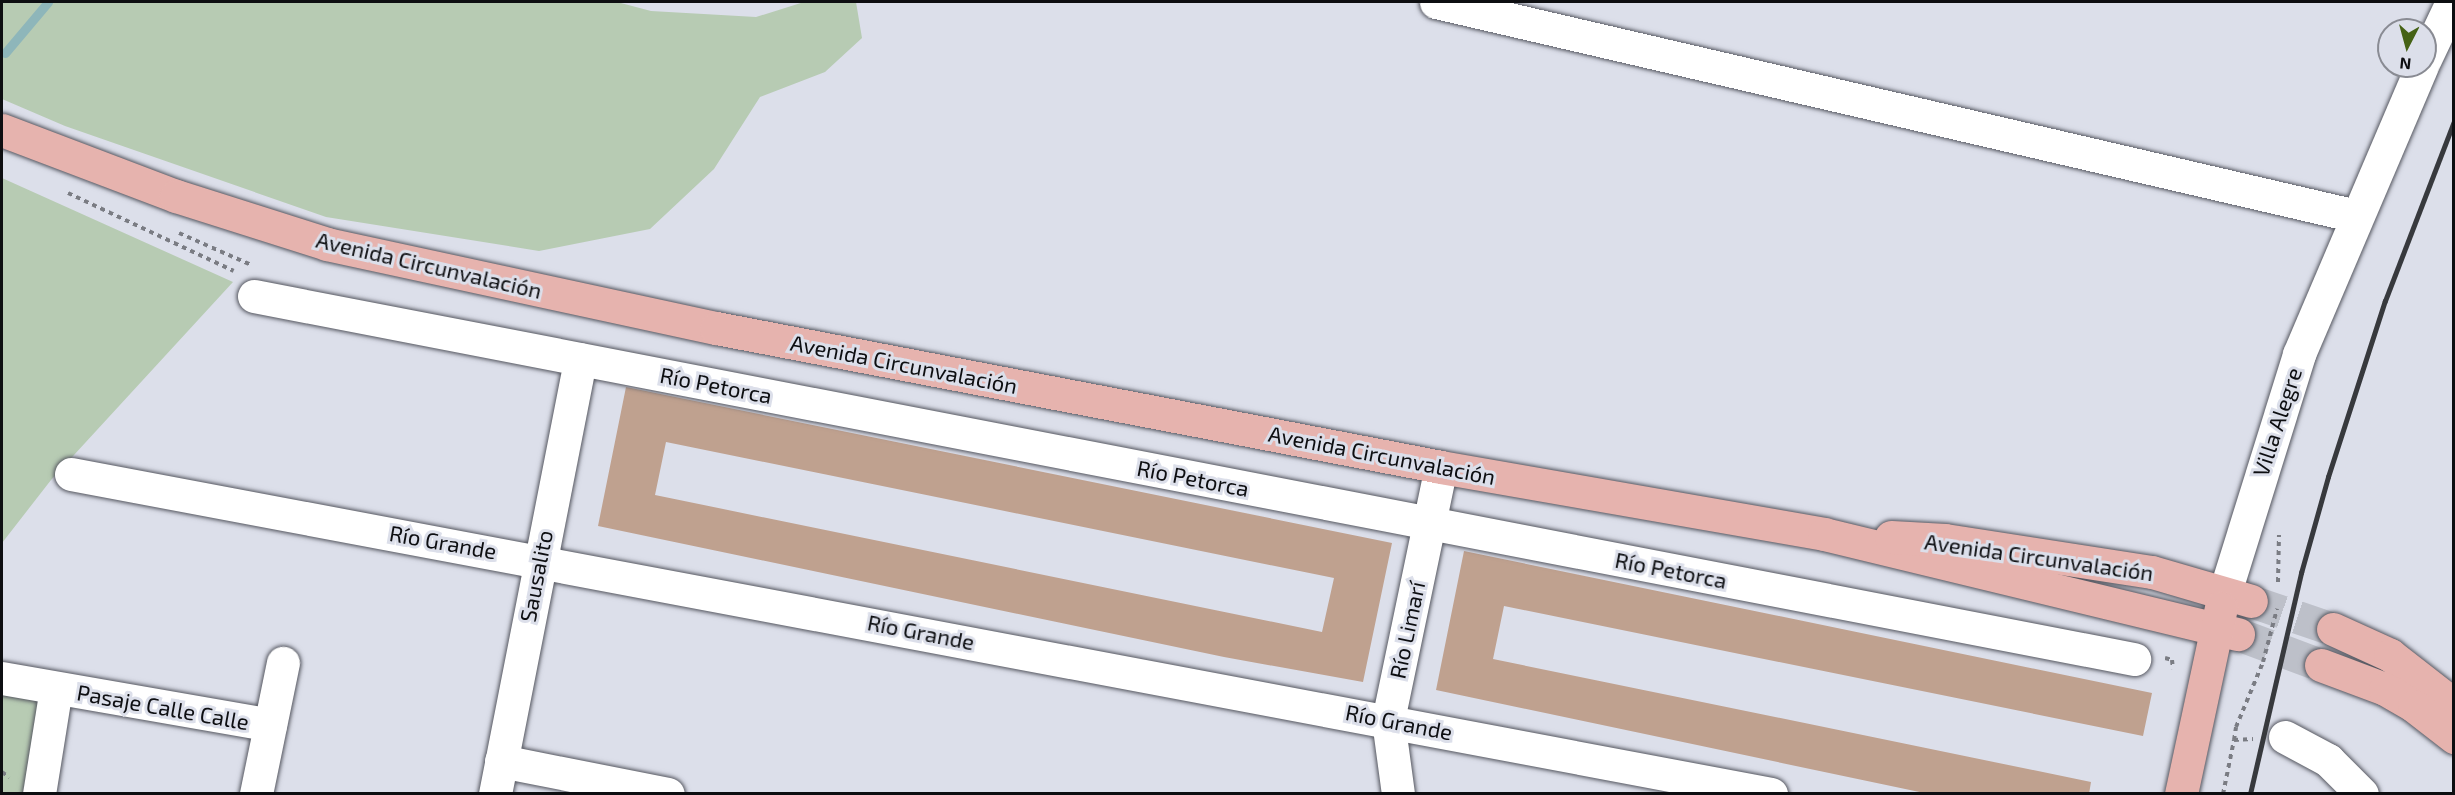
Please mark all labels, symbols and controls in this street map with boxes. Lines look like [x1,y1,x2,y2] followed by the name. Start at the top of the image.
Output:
[2377,18,2437,78] north arrow
[2399,54,2412,74] text: N
[314,226,544,304] street label: Avenida Circunvalación
[788,329,1020,399] street label: Avenida Circunvalación
[658,361,774,409] street label: Río Petorca
[2247,364,2307,480] street label: Villa Alegre
[1266,420,1498,490] street label: Avenida Circunvalación
[1135,454,1251,502] street label: Río Petorca
[387,520,499,564] street label: Río Grande
[514,528,558,624] street label: Sausalito
[1923,528,2155,586] street label: Avenida Circunvalación
[1613,546,1729,594] street label: Río Petorca
[1384,579,1430,681] street label: Río Limarí
[865,609,977,655] street label: Río Grande
[75,679,251,735] street label: Pasaje Calle Calle
[1343,699,1455,745] street label: Río Grande

